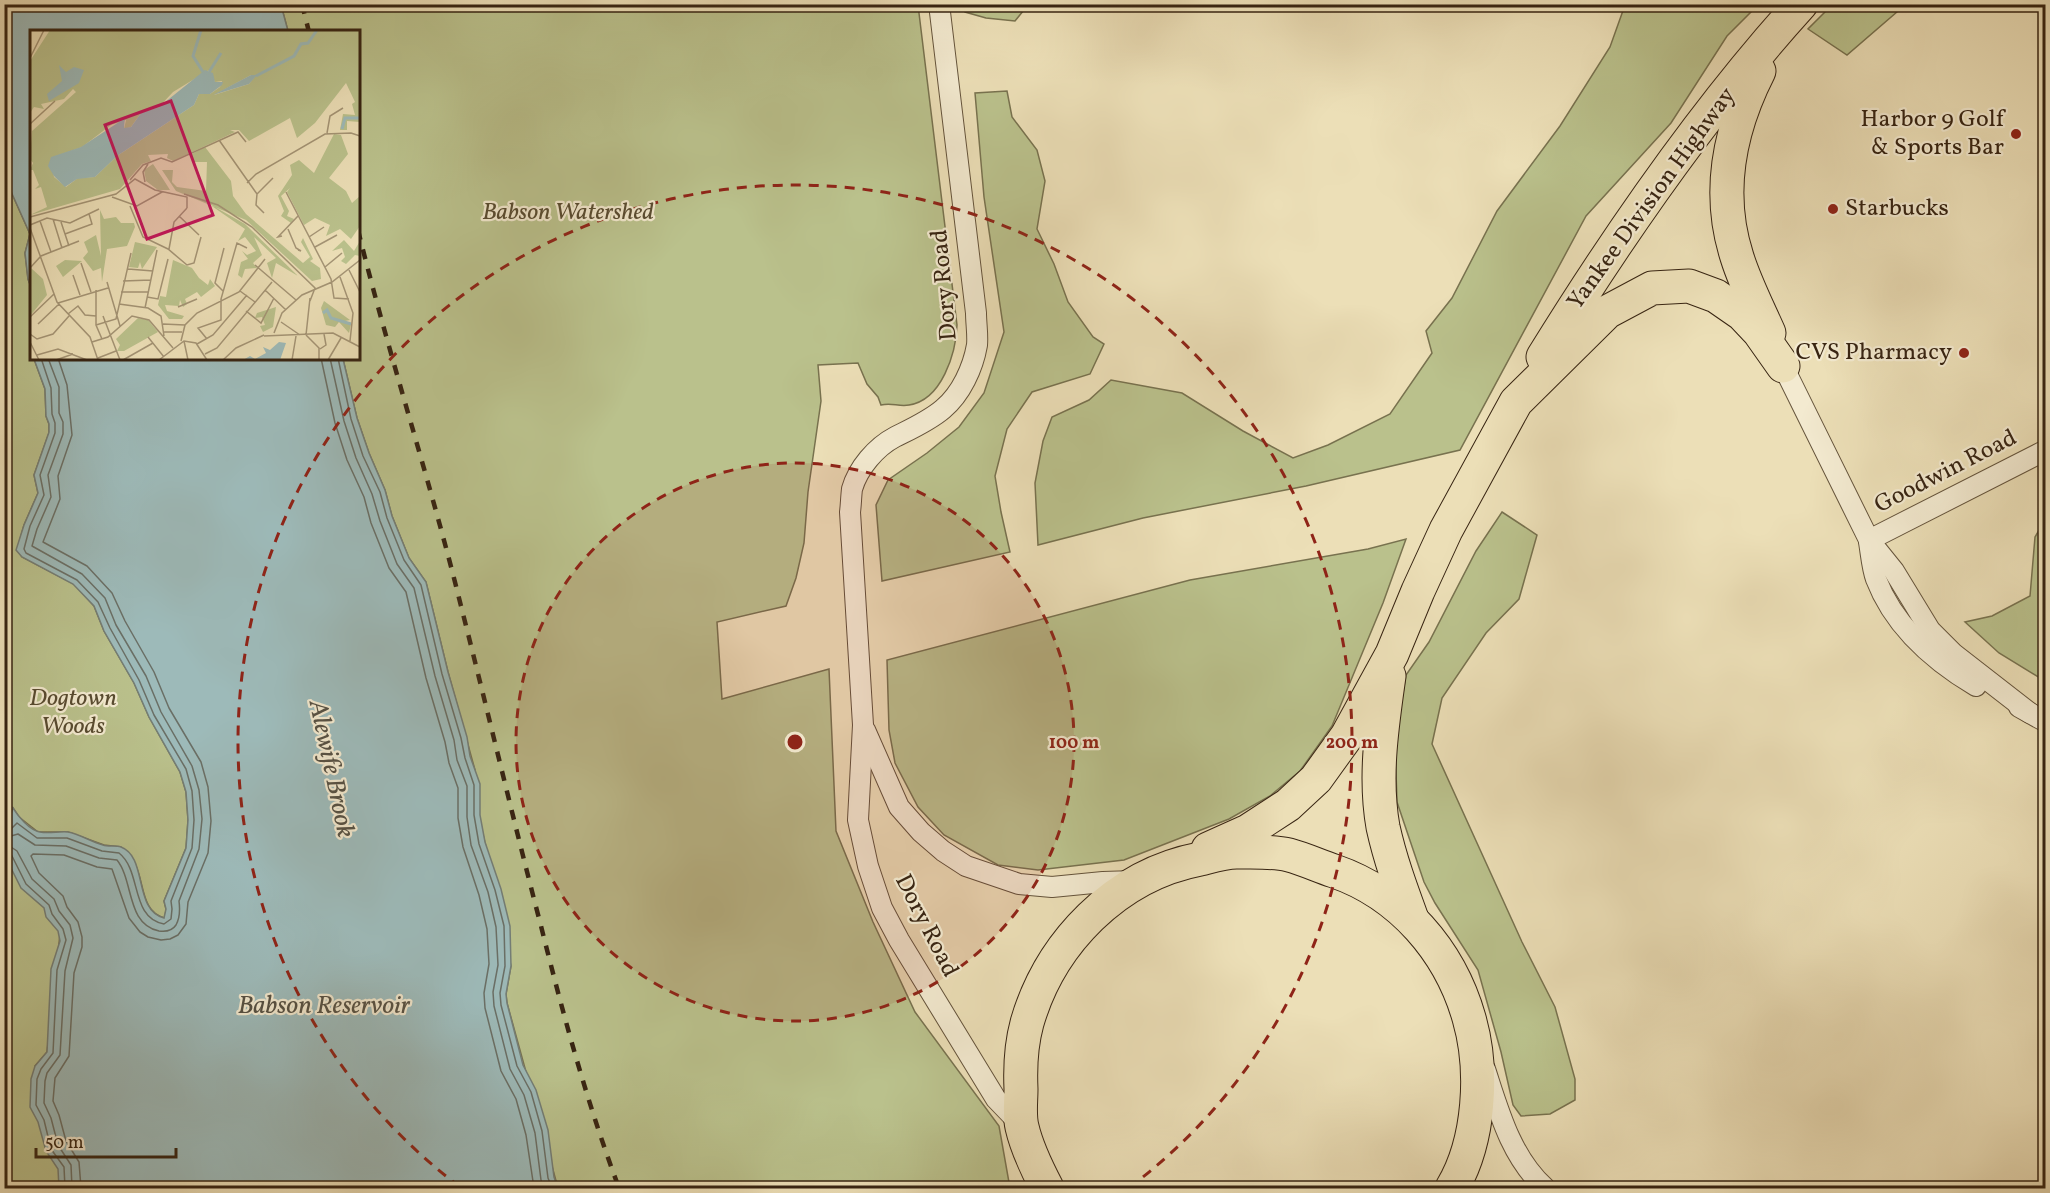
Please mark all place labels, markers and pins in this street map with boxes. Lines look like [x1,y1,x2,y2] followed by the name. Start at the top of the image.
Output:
[1860,103,2007,165] place label: Harbor 9 Golf & Sports Bar
[2009,127,2023,141] marker: Harbor 9 Golf & Sports Bar
[1845,192,1949,226] place label: Starbucks
[1826,202,1840,216] marker: Starbucks
[1795,336,1952,370] place label: CVS Pharmacy
[1957,346,1971,360] marker: CVS Pharmacy
[785,732,805,752] centre of rings

